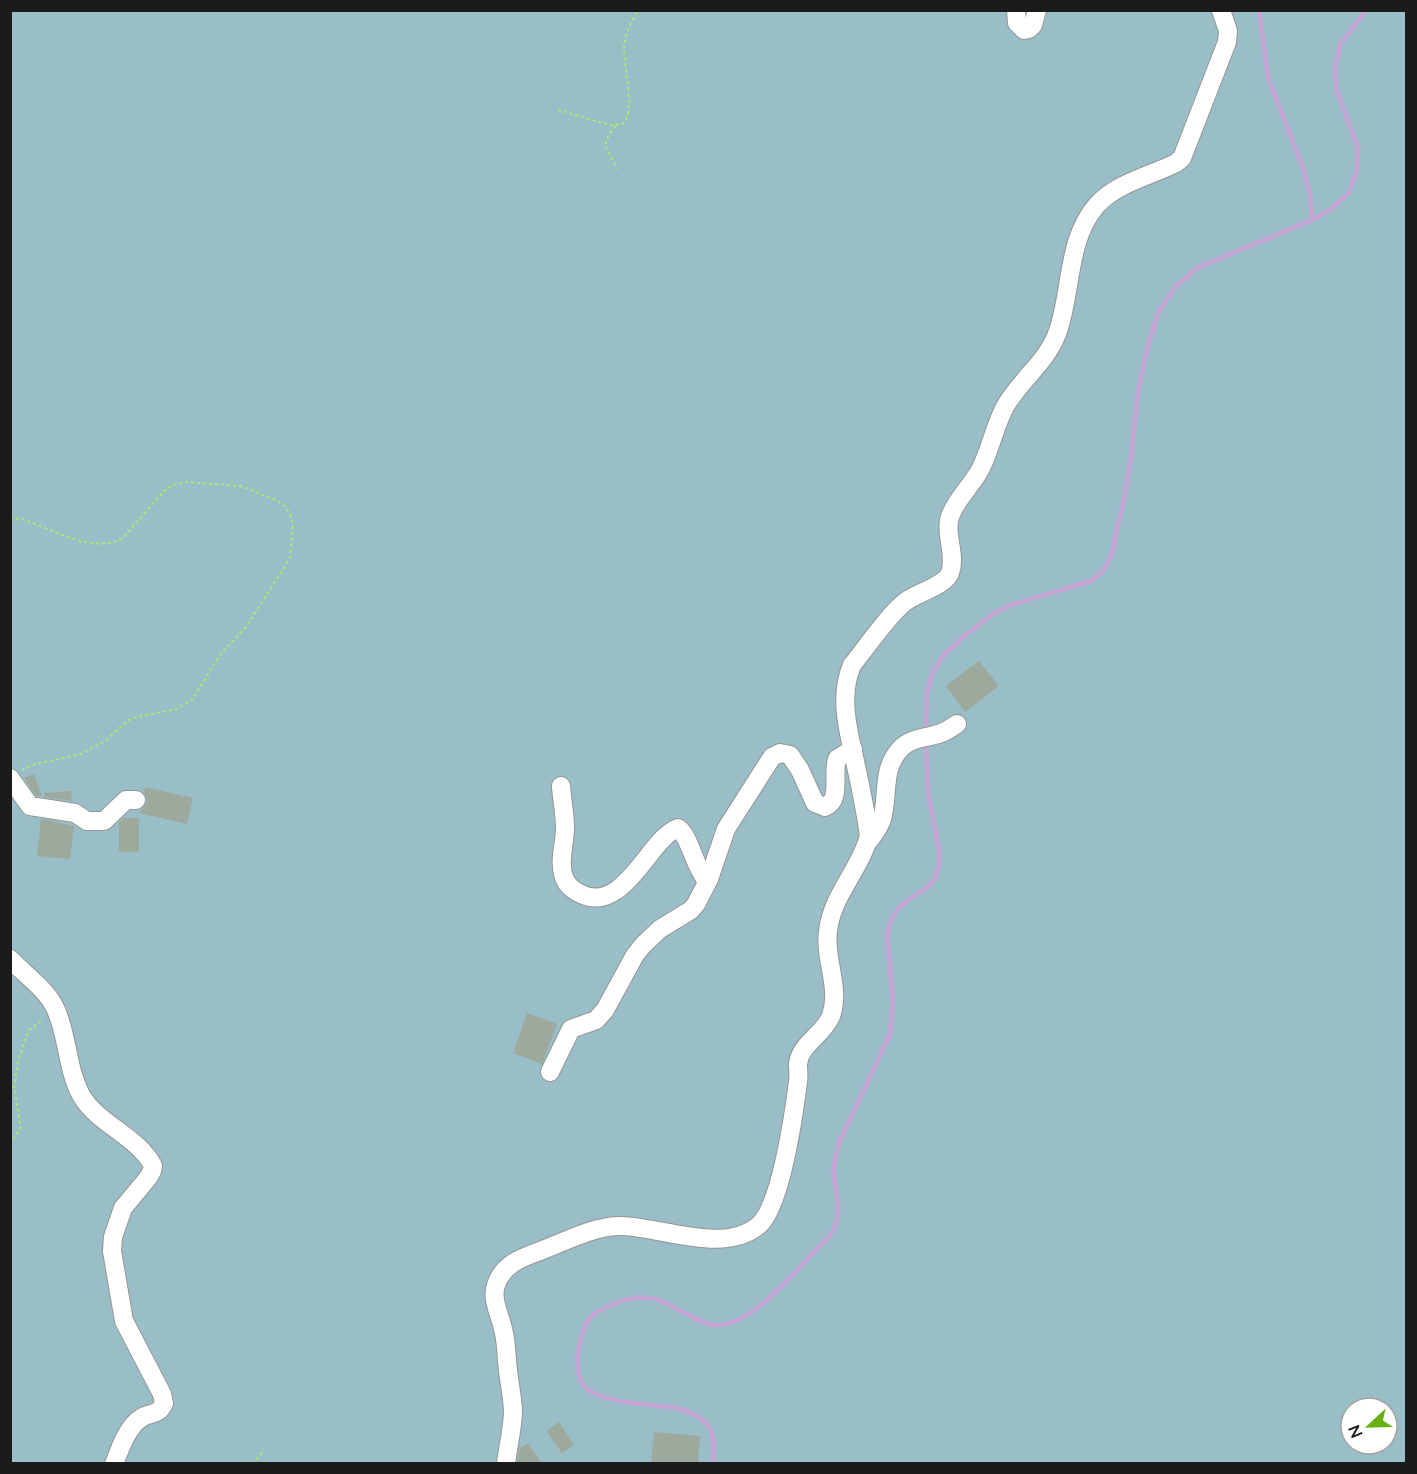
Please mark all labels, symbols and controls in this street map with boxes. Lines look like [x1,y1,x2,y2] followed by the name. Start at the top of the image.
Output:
[1339,1396,1399,1456] north arrow
[1344,1423,1366,1441] text: N

